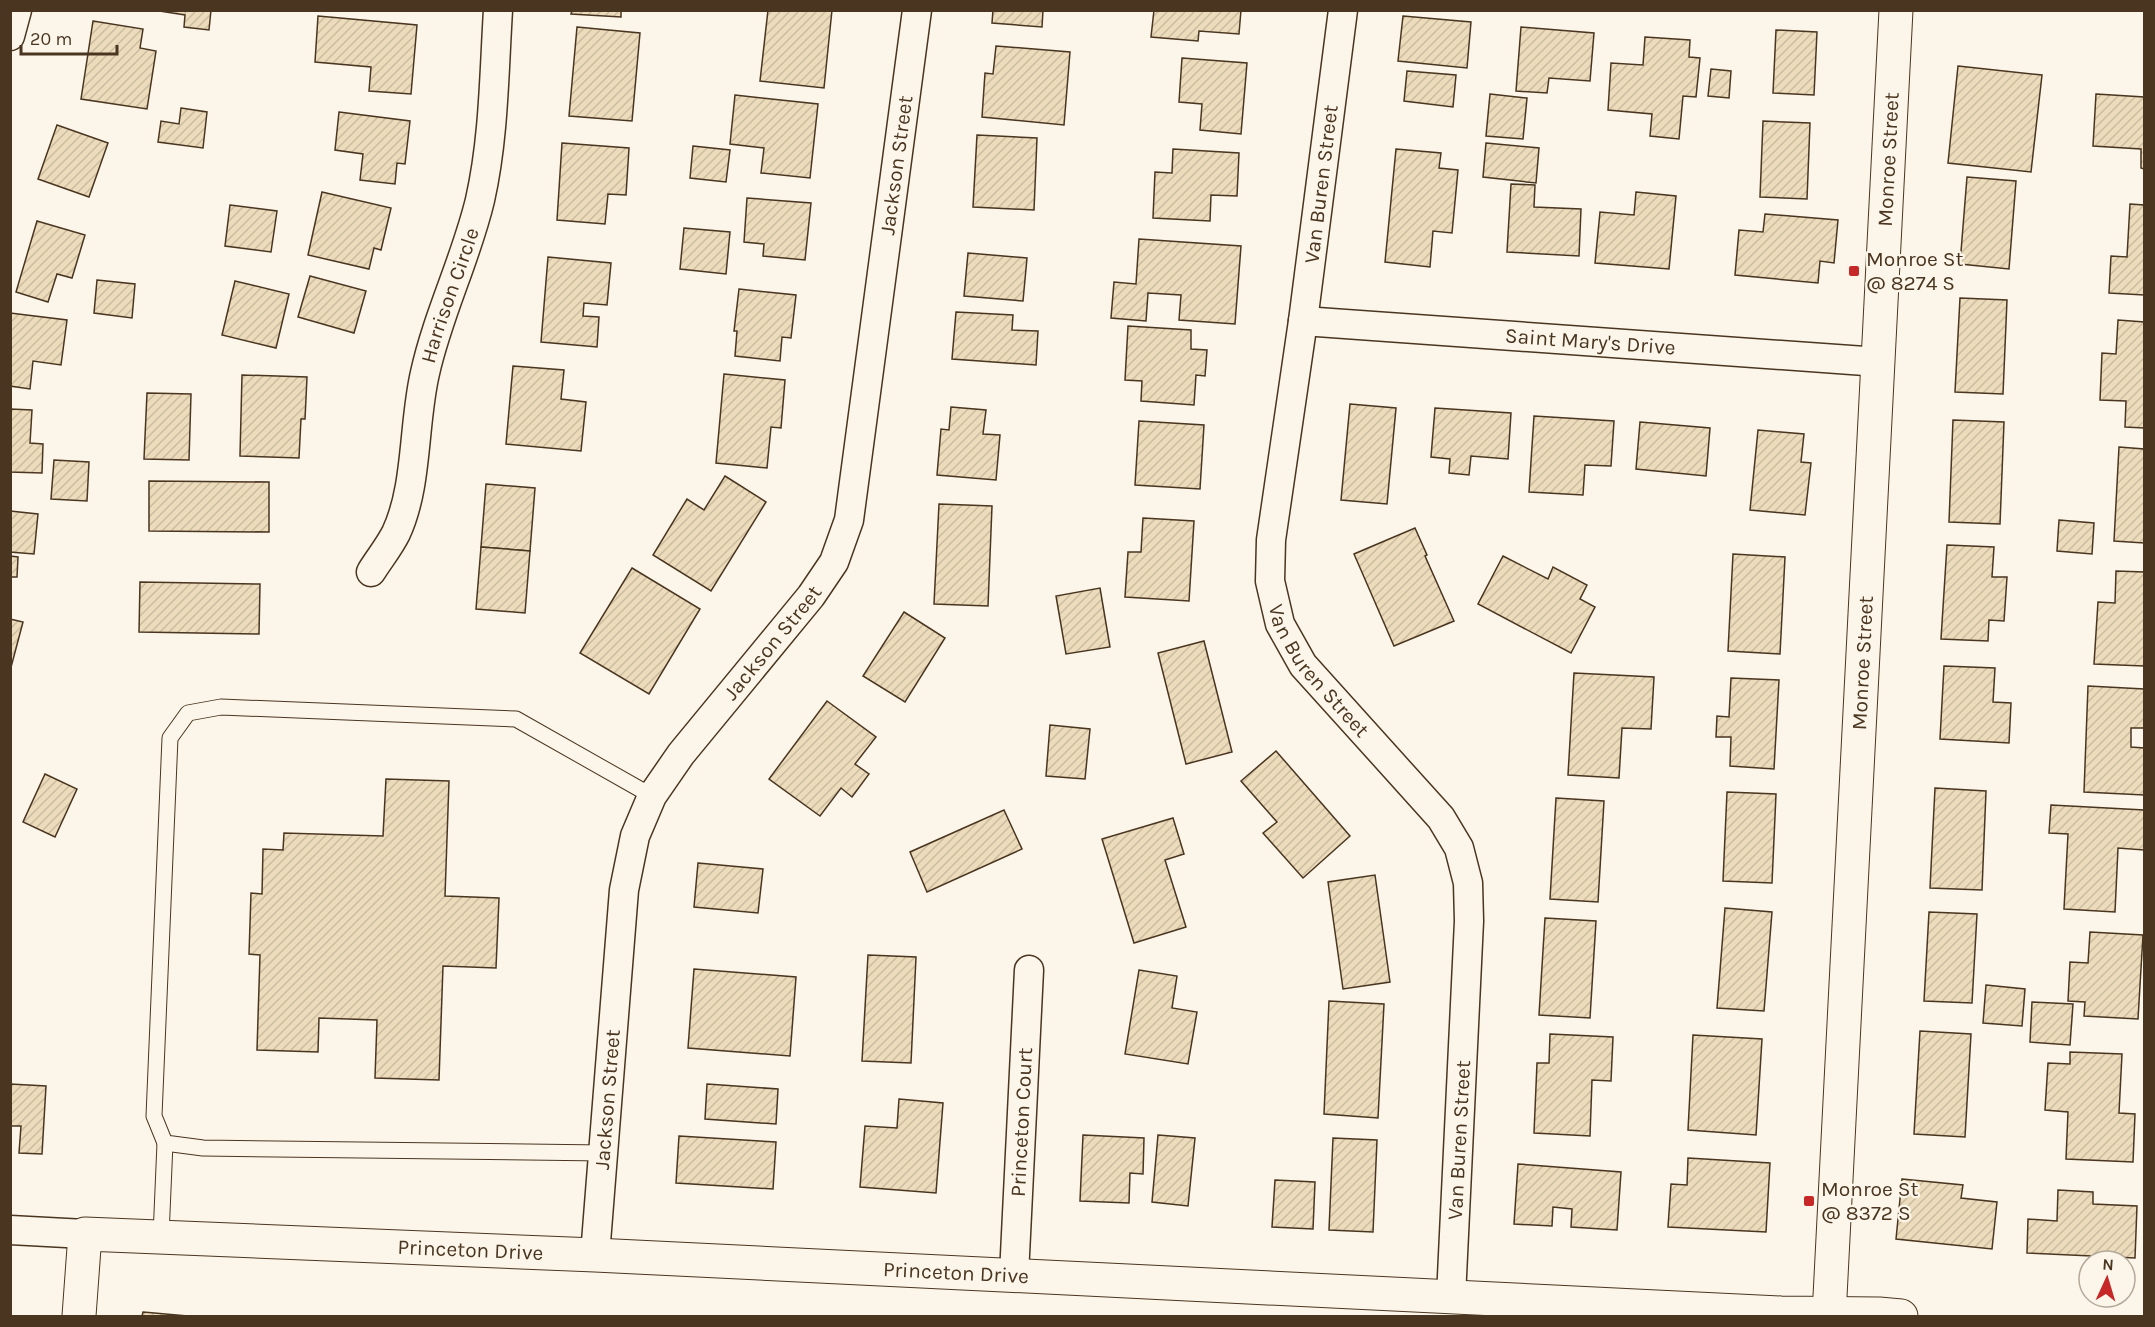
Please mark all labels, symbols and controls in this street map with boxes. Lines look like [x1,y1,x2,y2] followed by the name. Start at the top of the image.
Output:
[21,18,117,56] scale bar
[30,28,72,50] text: 20 m
[1873,92,1904,227] street label: Monroe Street
[875,94,918,236] street label: Jackson Street
[1299,103,1343,265] street label: Van Buren Street
[416,225,484,366] street label: Harrison Circle
[1866,247,1963,295] place label: Monroe St @ 8274 S
[1847,264,1861,278] marker: Monroe St @ 8274 S
[1504,323,1676,359] street label: Saint Mary's Drive
[719,581,827,705] street label: Jackson Street
[1847,595,1878,731] street label: Monroe Street
[1264,602,1374,742] street label: Van Buren Street
[590,1028,625,1171] street label: Jackson Street
[1006,1047,1037,1197] street label: Princeton Court
[1443,1059,1475,1220] street label: Van Buren Street
[1821,1177,1918,1225] place label: Monroe St @ 8372 S
[1802,1194,1816,1208] marker: Monroe St @ 8372 S
[397,1235,544,1265] street label: Princeton Drive
[2077,1249,2137,1309] north arrow
[2102,1255,2114,1274] text: N
[882,1257,1029,1288] street label: Princeton Drive

